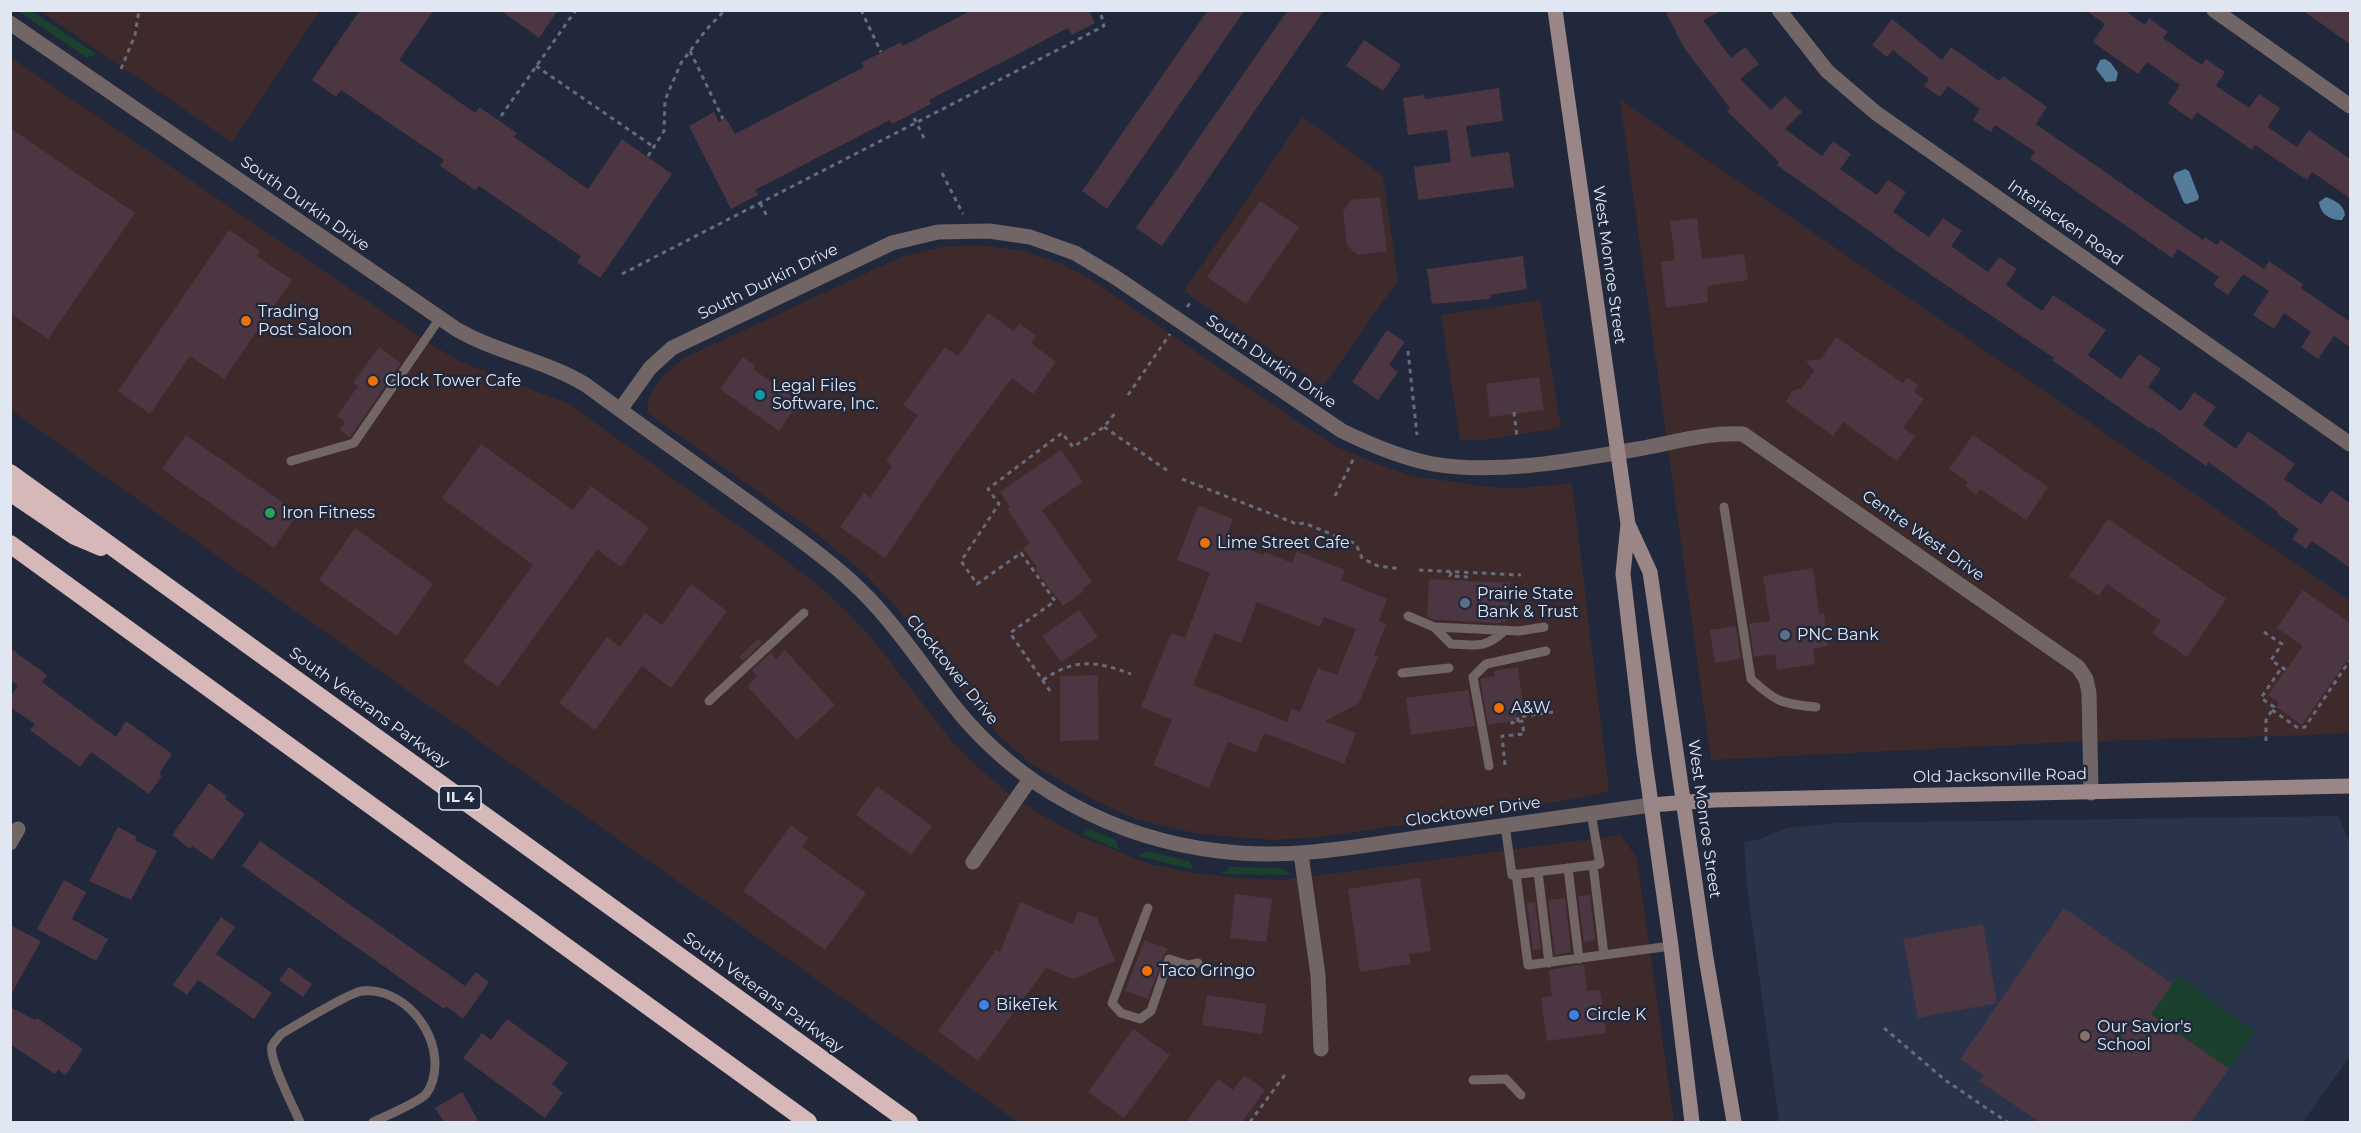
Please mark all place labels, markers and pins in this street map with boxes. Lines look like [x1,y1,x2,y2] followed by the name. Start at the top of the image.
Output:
[258,302,352,340] place label: Trading Post Saloon
[239,314,253,328] marker: Trading Post Saloon
[385,371,521,391] place label: Clock Tower Cafe
[366,374,380,388] marker: Clock Tower Cafe
[772,376,879,414] place label: Legal Files Software, Inc.
[753,388,767,402] marker: Legal Files Software, Inc.
[282,503,375,523] place label: Iron Fitness
[263,506,277,520] marker: Iron Fitness
[1217,533,1350,553] place label: Lime Street Cafe
[1198,536,1212,550] marker: Lime Street Cafe
[1477,584,1578,622] place label: Prairie State Bank & Trust
[1458,596,1472,610] marker: Prairie State Bank & Trust
[1797,625,1879,645] place label: PNC Bank
[1778,628,1792,642] marker: PNC Bank
[1511,698,1551,718] place label: A&W
[1492,701,1506,715] marker: A&W
[1159,961,1255,981] place label: Taco Gringo
[1140,964,1154,978] marker: Taco Gringo
[996,995,1057,1015] place label: BikeTek
[977,998,991,1012] marker: BikeTek
[1586,1005,1646,1025] place label: Circle K
[1567,1008,1581,1022] marker: Circle K
[2097,1017,2191,1055] place label: Our Savior's School
[2078,1029,2092,1043] marker: Our Savior's School

